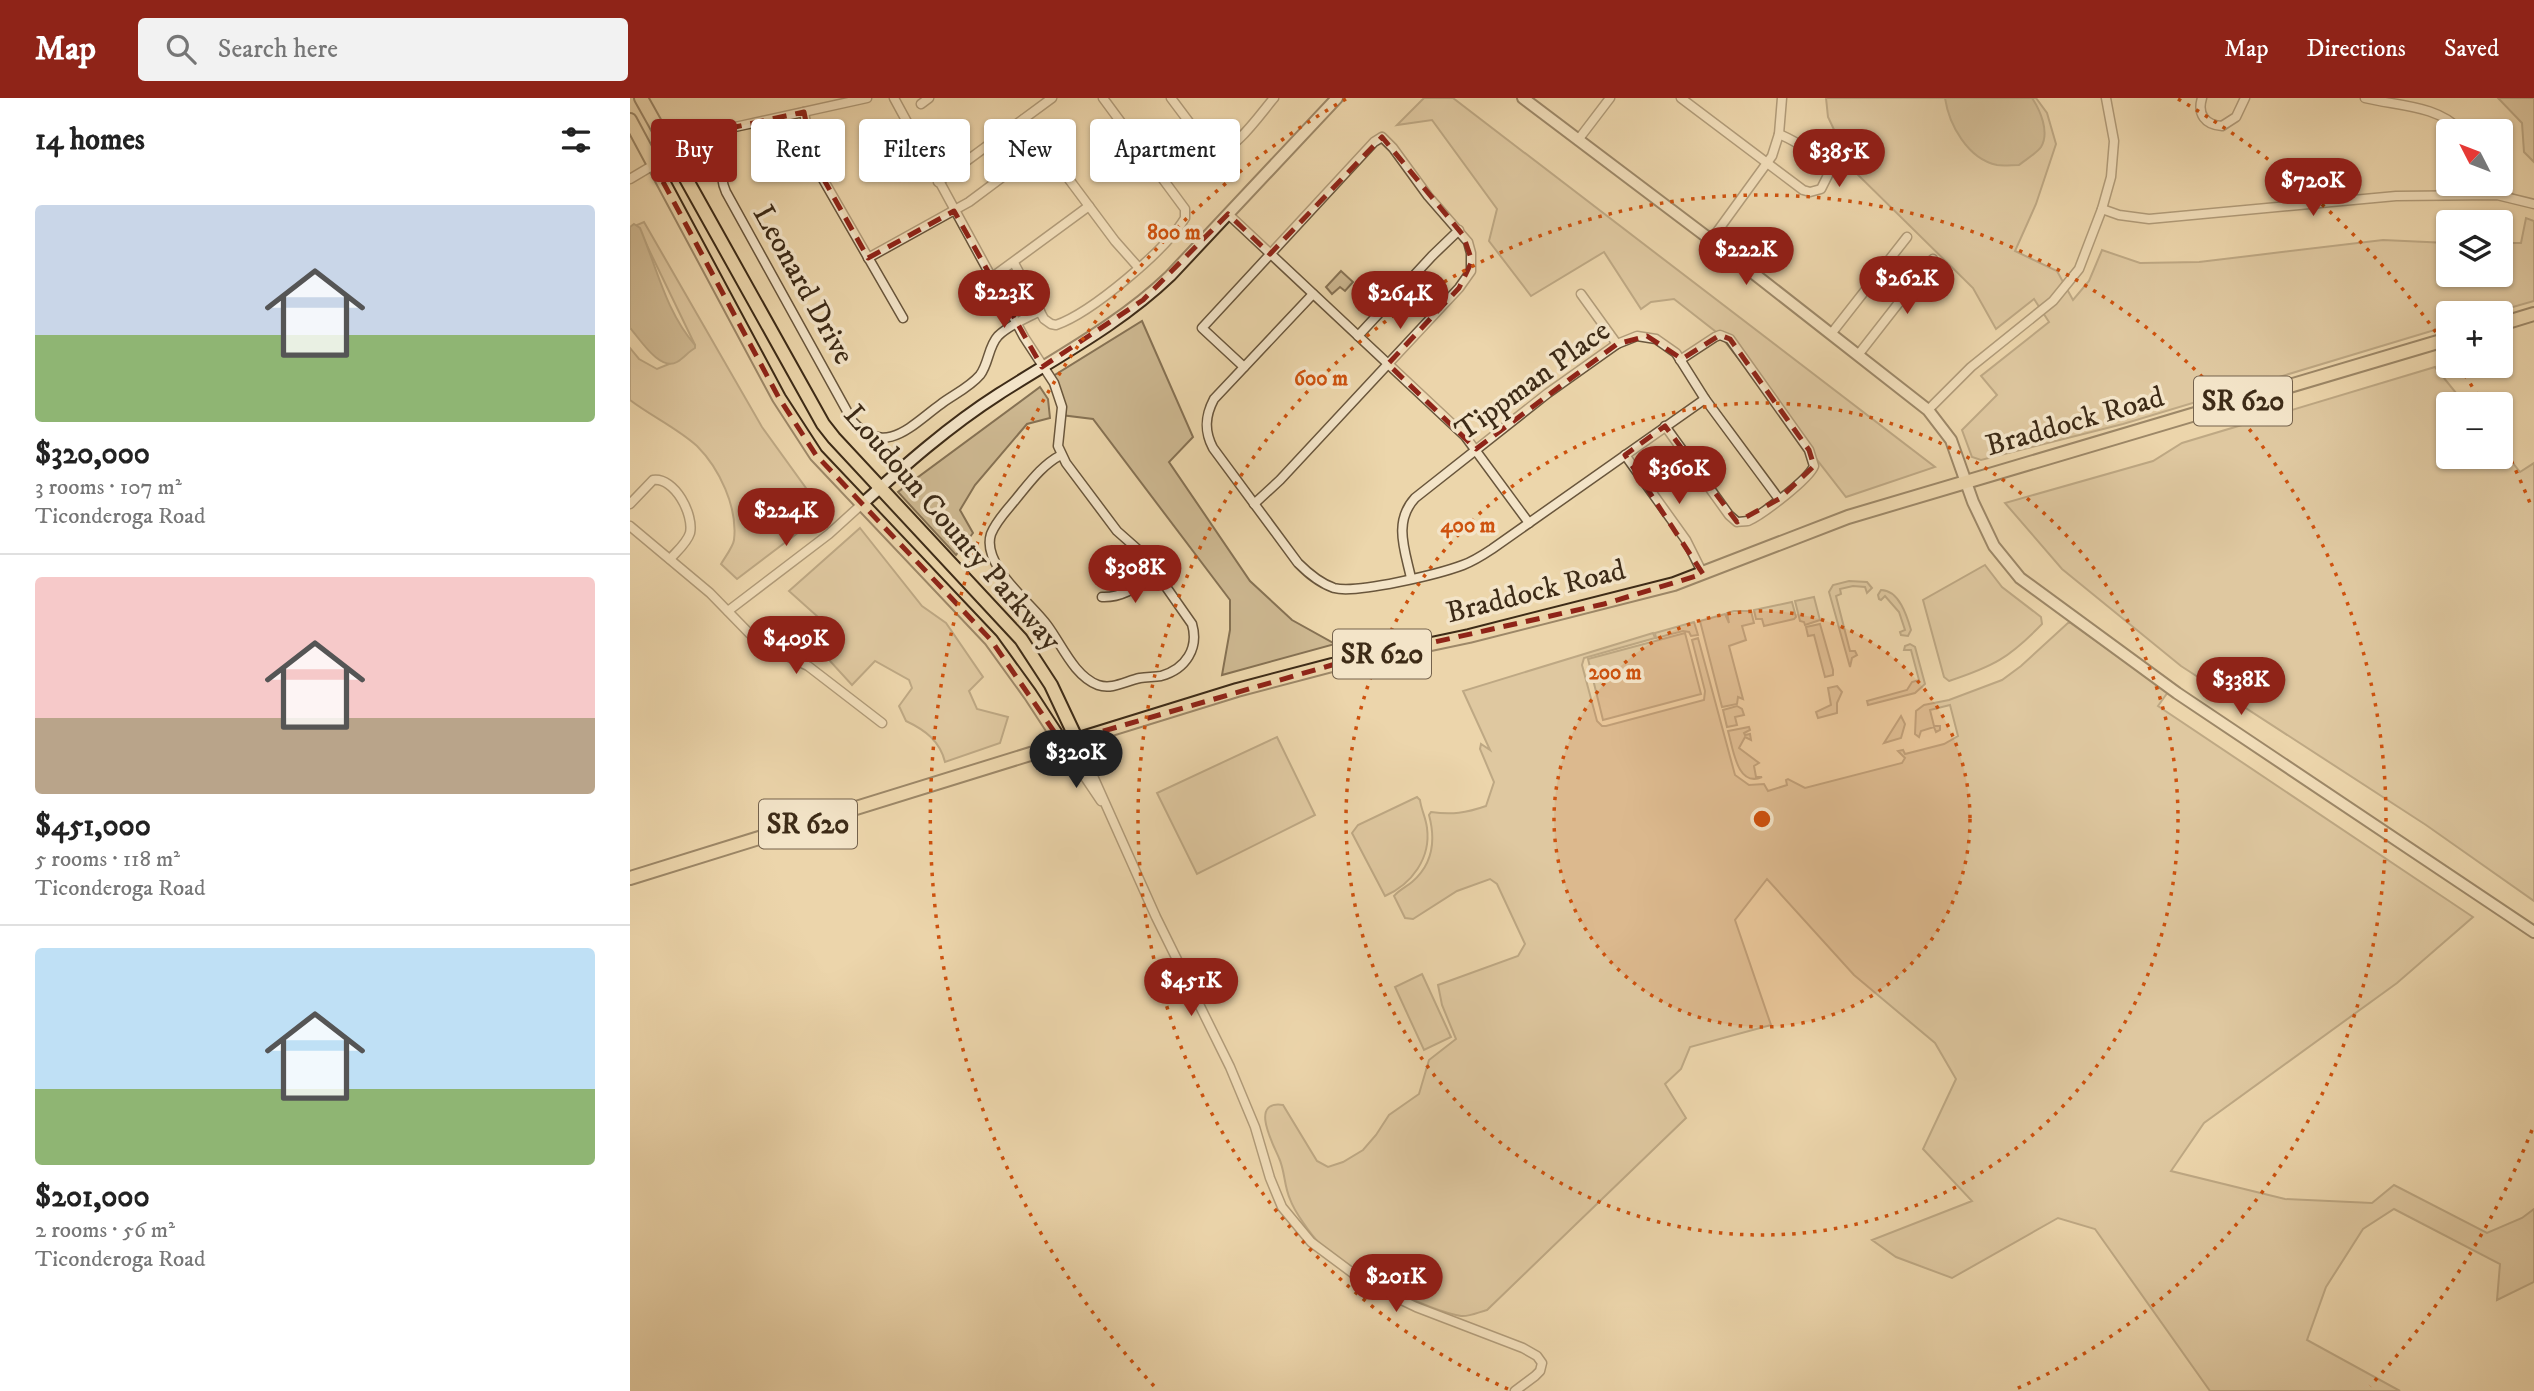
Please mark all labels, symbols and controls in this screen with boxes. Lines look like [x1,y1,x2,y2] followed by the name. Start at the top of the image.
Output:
[138,18,628,81] search box
[35,29,96,70] text: Map
[162,30,200,68] icon: search
[218,33,338,66] text: Search here
[2224,34,2269,64] text: Map
[2307,34,2406,64] text: Directions
[2444,34,2499,64] text: Saved
[651,119,737,182] chip: Buy
[751,119,845,182] chip: Rent
[859,119,970,182] chip: Filters
[984,119,1076,182] chip: New
[1090,119,1240,182] chip: Apartment
[2436,119,2513,196] north arrow
[2436,119,2513,469] map controls
[557,121,595,159] icon: filters
[35,122,145,159] text: 14 homes
[1790,130,1888,189] pin: $385K
[1809,137,1869,166] text: $385K
[2264,158,2362,218] pin: $720K
[2281,166,2345,195] text: $720K
[744,199,862,371] street label: Leonard Drive
[2436,210,2513,287] button: layers
[1147,220,1201,246] text: 800 m
[1697,228,1795,287] pin: $222K
[1715,235,1777,264] text: $222K
[252,250,378,376] icon: home
[1858,256,1956,316] pin: $262K
[1875,264,1939,293] text: $262K
[955,271,1053,330] pin: $223K
[1351,272,1449,331] pin: $264K
[974,278,1034,307] text: $223K
[1367,279,1433,308] text: $264K
[2436,301,2513,378] button: +
[1448,312,1618,450] street label: Tippman Place
[1294,366,1348,392] text: 600 m
[2194,376,2292,426] road number: SR 620
[1982,379,2168,465] street label: Braddock Road
[2436,392,2513,469] button: −
[835,397,1069,659] street label: Loudoun County Parkway
[35,436,150,473] text: $320,000
[1630,446,1728,506] pin: $360K
[1648,454,1710,483] text: $360K
[35,473,182,502] text: 3 rooms · 107 m²
[737,489,835,548] pin: $224K
[754,496,818,525] text: $224K
[35,502,206,531] text: Ticonderoga Road
[1441,513,1496,539] text: 400 m
[1086,546,1184,605] pin: $308K
[1442,552,1630,632] street label: Braddock Road
[1104,553,1166,582] text: $308K
[747,616,845,676] pin: $409K
[252,622,378,748] icon: home
[763,624,829,653] text: $409K
[1333,630,1431,678] road number: SR 620
[2192,658,2290,717] pin: $338K
[1588,660,1642,686] text: 200 m
[2212,665,2270,694] text: $338K
[1027,730,1125,790] pin: $320K
[1046,738,1106,767] text: $320K
[759,800,857,848] road number: SR 620
[1750,807,1774,831] centre of rings
[35,808,151,845] text: $451,000
[35,845,180,874] text: 5 rooms · 118 m²
[35,874,206,903] text: Ticonderoga Road
[1142,958,1240,1018] pin: $451K
[1160,966,1222,995] text: $451K
[252,993,378,1119] icon: home
[35,1179,150,1216] text: $201,000
[35,1216,175,1245] text: 2 rooms · 56 m²
[35,1245,206,1274] text: Ticonderoga Road
[1347,1254,1445,1314] pin: $201K
[1366,1262,1426,1291] text: $201K

